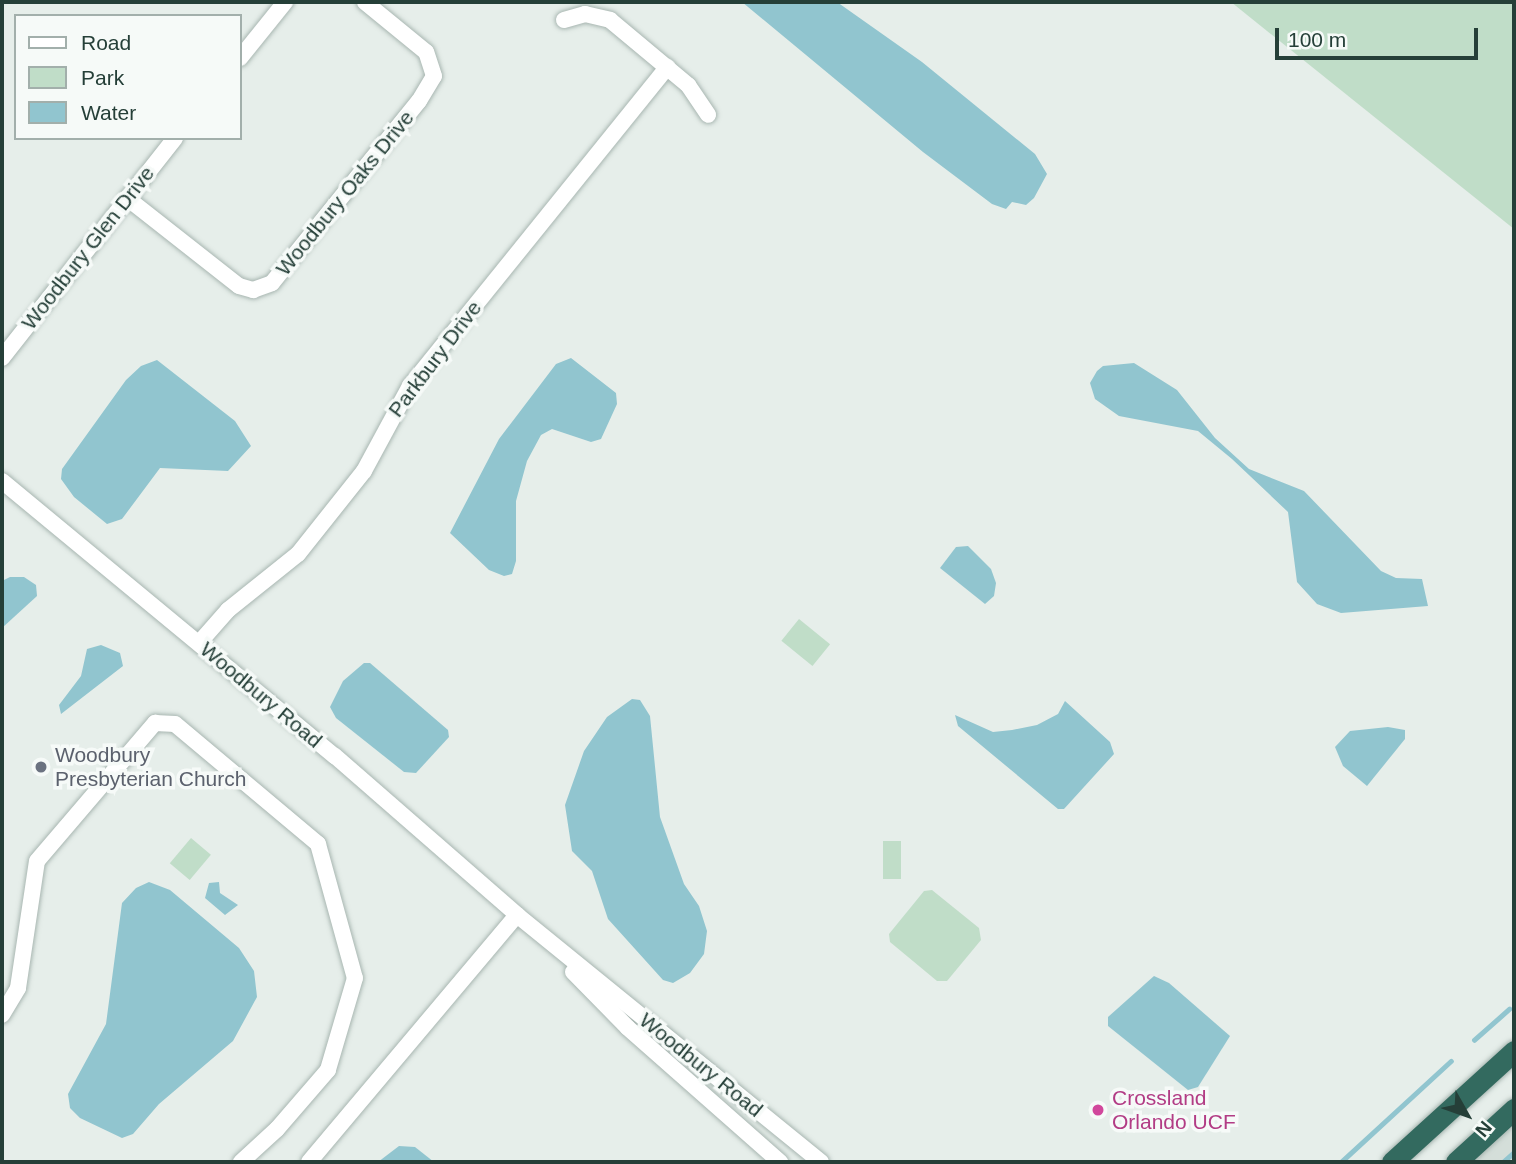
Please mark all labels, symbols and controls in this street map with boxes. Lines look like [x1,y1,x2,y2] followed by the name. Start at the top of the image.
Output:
[14,14,242,140] legend
[1278,14,1481,58] scale bar
[1288,28,1346,51] text: 100 m
[81,31,131,54] text: Road
[81,66,124,89] text: Park
[81,101,136,124] text: Water
[271,105,419,281] street label: Woodbury Oaks Drive
[16,161,160,335] street label: Woodbury Glen Drive
[383,296,487,422] street label: Parkbury Drive
[195,637,327,753] street label: Woodbury Road
[55,742,246,792] place label: Woodbury Presbyterian Church
[33,759,49,775] marker: Woodbury Presbyterian Church
[634,1008,768,1122] street label: Woodbury Road
[1432,1080,1502,1150] north arrow
[1112,1085,1236,1135] place label: Crossland Orlando UCF
[1090,1102,1106,1118] marker: Crossland Orlando UCF
[1471,1117,1496,1141] text: N

